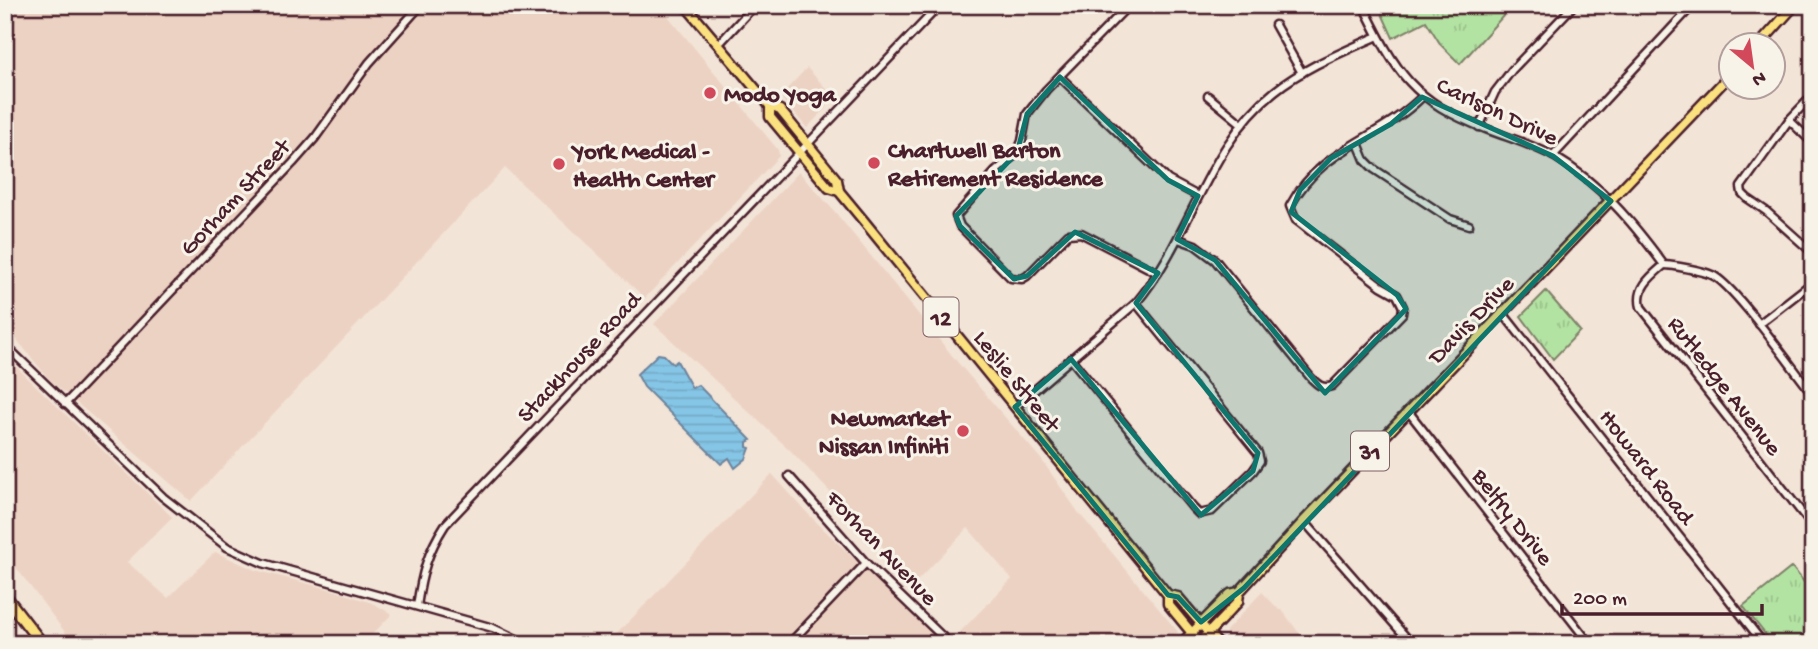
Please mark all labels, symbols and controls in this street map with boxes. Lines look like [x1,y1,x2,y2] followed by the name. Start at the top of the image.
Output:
[1716,32,1786,102] north arrow
[1748,65,1770,91] text: N
[1431,72,1562,154] street label: Carlson Drive
[724,82,838,111] place label: Modo Yoga
[702,85,718,101] marker: Modo Yoga
[175,132,299,263] street label: Gorham Street
[887,138,1104,195] place label: Chartwell Barton Retirement Residence
[570,139,716,196] place label: York Medical - Health Center
[866,155,882,171] marker: Chartwell Barton Retirement Residence
[551,156,567,172] marker: York Medical - Health Center
[1422,271,1522,373] street label: Davis Drive
[512,285,650,430] street label: Stackhouse Road
[923,298,958,336] road number: 12
[1660,312,1787,463] street label: Rutledge Avenue
[965,325,1066,441] street label: Leslie Street
[1591,405,1701,533] street label: Howard Road
[819,406,951,463] place label: Newmarket Nissan Infiniti
[955,423,971,439] marker: Newmarket Nissan Infiniti
[1351,432,1389,471] road number: 31
[1464,463,1559,573] street label: Belfry Drive
[818,485,943,613] street label: Forhan Avenue
[1562,572,1762,616] scale bar
[1573,588,1627,613] text: 200 m

